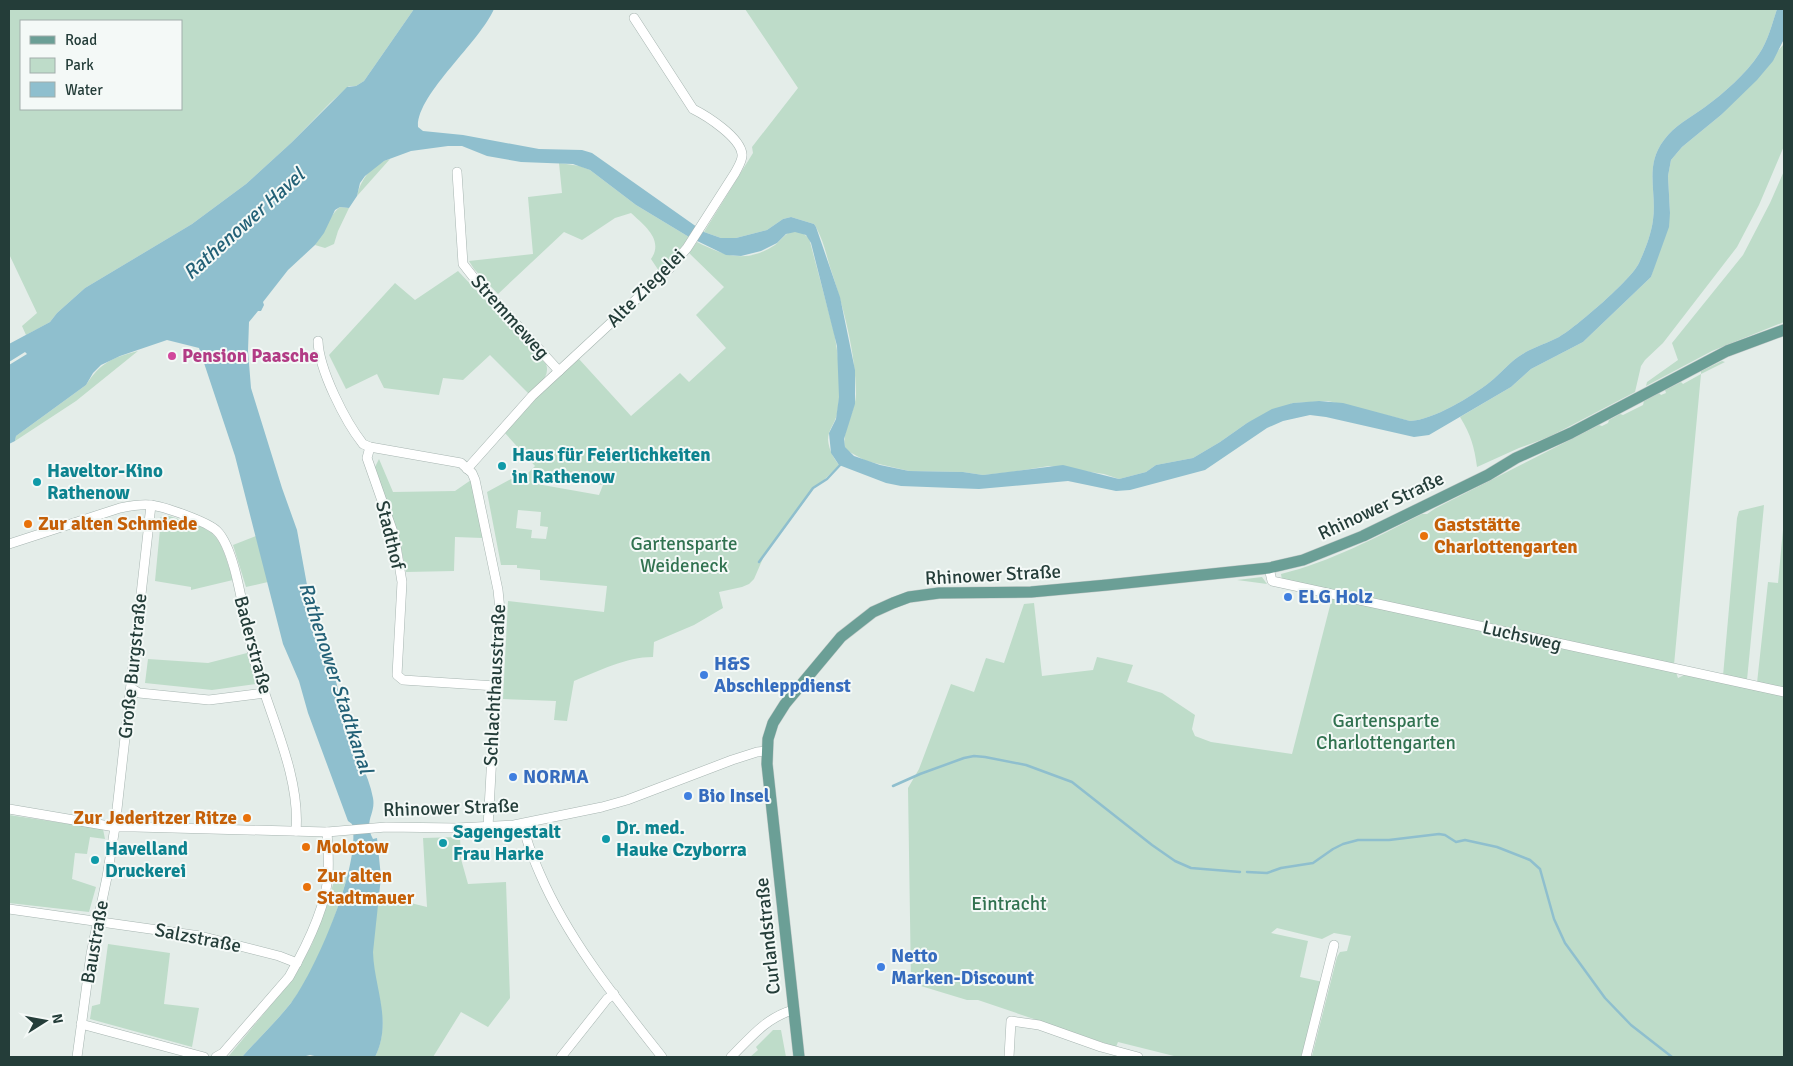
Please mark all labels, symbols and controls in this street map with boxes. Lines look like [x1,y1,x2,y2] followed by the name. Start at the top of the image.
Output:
[20,20,182,110] legend
[65,31,97,49] text: Road
[65,56,94,74] text: Park
[65,81,103,99] text: Water
[178,162,311,285] water label: Rathenower Havel
[602,244,690,332] street label: Alte Ziegelei
[466,270,554,364] street label: Stremmeweg
[182,344,319,368] place label: Pension Paasche
[166,350,178,362] marker: Pension Paasche
[512,443,711,489] place label: Haus für Feierlichkeiten in Rathenow
[47,459,163,505] place label: Haveltor-Kino Rathenow
[496,460,508,472] marker: Haus für Feierlichkeiten in Rathenow
[1314,466,1448,546] street label: Rhinower Straße
[31,476,43,488] marker: Haveltor-Kino Rathenow
[370,498,410,573] street label: Stadthof
[38,512,197,536] place label: Zur alten Schmiede
[1434,513,1578,559] place label: Gaststätte Charlottengarten
[22,518,34,530] marker: Zur alten Schmiede
[1418,530,1430,542] marker: Gaststätte Charlottengarten
[631,532,737,578] park label: Gartensparte Weideneck
[924,559,1062,591] street label: Rhinower Straße
[293,579,379,779] water label: Rathenower Stadtkanal
[1298,585,1373,609] place label: ELG Holz
[1282,591,1294,603] marker: ELG Holz
[113,592,153,740] street label: Große Burgstraße
[228,593,278,697] street label: Baderstraße
[479,603,511,767] street label: Schlachthausstraße
[1480,615,1564,657] street label: Luchsweg
[714,652,851,698] place label: H&S Abschleppdienst
[698,669,710,681] marker: H&S Abschleppdienst
[1316,709,1456,755] park label: Gartensparte Charlottengarten
[523,765,589,789] place label: NORMA
[507,771,519,783] marker: NORMA
[698,784,770,808] place label: Bio Insel
[682,790,694,802] marker: Bio Insel
[383,794,519,822] street label: Rhinower Straße
[73,806,237,830] place label: Zur Jederitzer Ritze
[241,812,253,824] marker: Zur Jederitzer Ritze
[616,816,747,862] place label: Dr. med. Hauke Czyborra
[453,820,561,866] place label: Sagengestalt Frau Harke
[600,833,612,845] marker: Dr. med. Hauke Czyborra
[316,835,389,859] place label: Molotow
[105,837,188,883] place label: Havelland Druckerei
[437,837,449,849] marker: Sagengestalt Frau Harke
[300,841,312,853] marker: Molotow
[89,854,101,866] marker: Havelland Druckerei
[317,864,415,910] place label: Zur alten Stadtmauer
[750,876,786,996] street label: Curlandstraße
[301,881,313,893] marker: Zur alten Stadtmauer
[971,892,1047,916] park label: Eintracht
[76,898,114,986] street label: Baustraße
[153,918,243,958] street label: Salzstraße
[891,944,1034,990] place label: Netto Marken-Discount
[875,961,887,973] marker: Netto Marken-Discount
[20,996,70,1046] north arrow
[48,1012,67,1025] text: N

